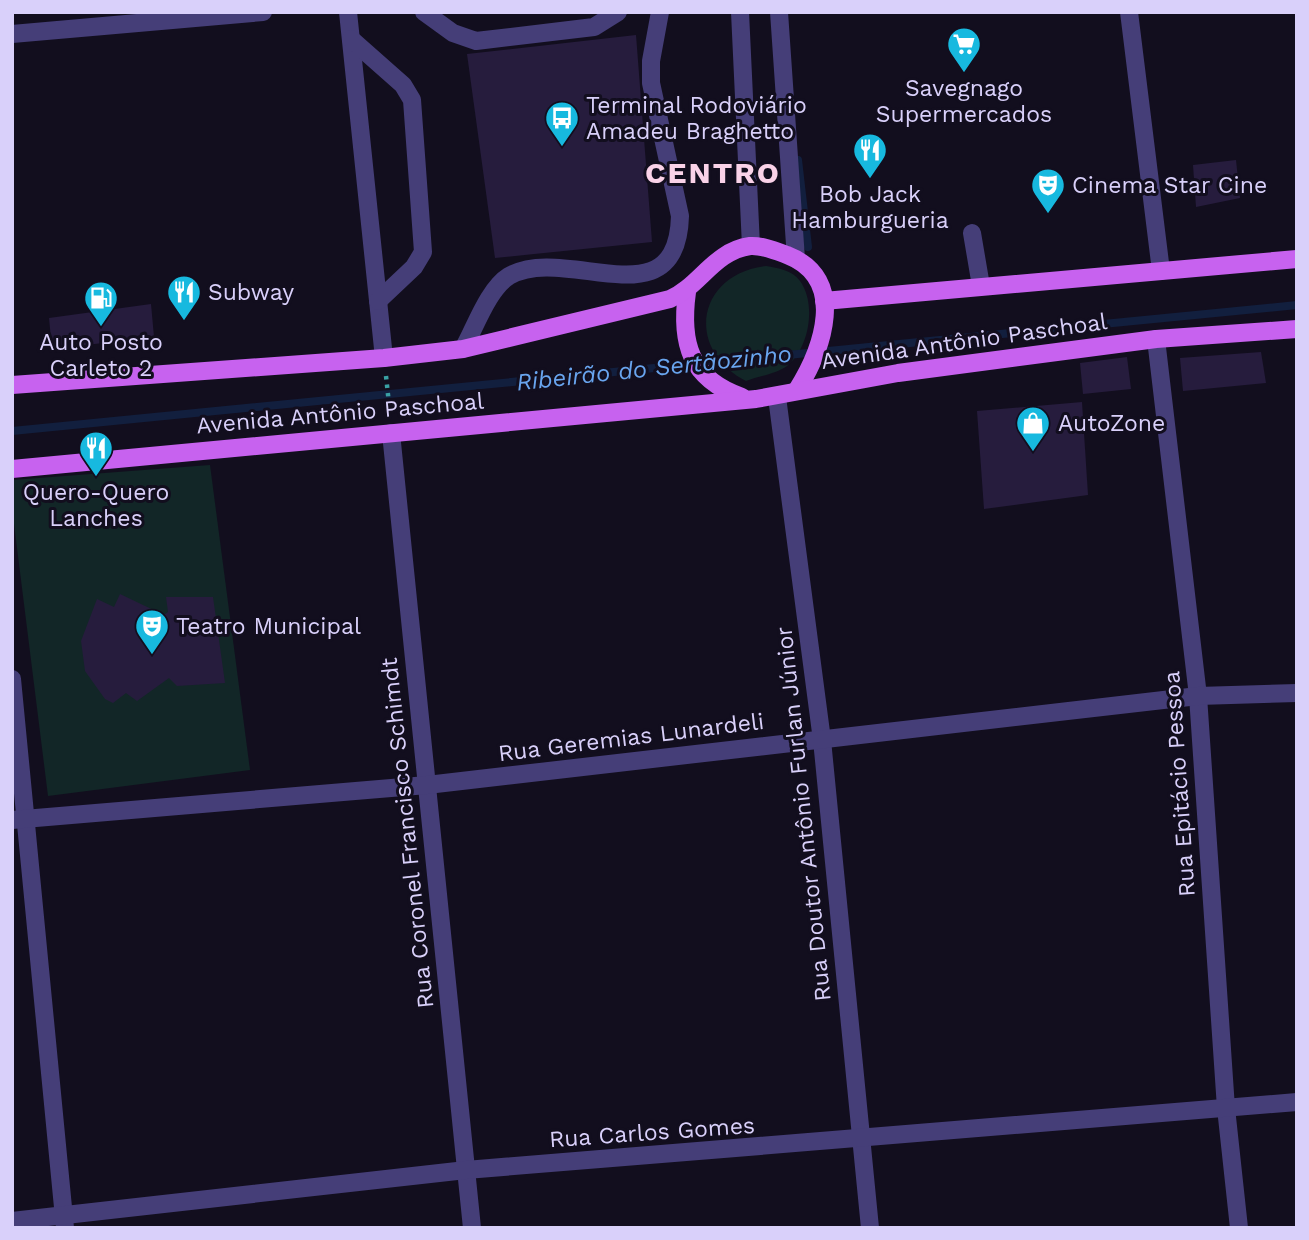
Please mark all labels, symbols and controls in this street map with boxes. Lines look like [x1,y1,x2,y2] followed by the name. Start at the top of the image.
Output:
[945,25,983,74] supermarket icon: Savegnago Supermercados
[876,75,1052,128] place label: Savegnago Supermercados
[586,92,807,145] place label: Terminal Rodoviário Amadeu Braghetto
[543,99,581,148] bus stop icon: Terminal Rodoviário Amadeu Braghetto
[851,131,889,180] restaurant icon: Bob Jack Hamburgueria
[645,155,781,190] district label: CENTRO
[1029,166,1067,215] theatre icon: Cinema Star Cine
[1072,172,1267,199] place label: Cinema Star Cine
[791,181,949,234] place label: Bob Jack Hamburgueria
[165,273,203,322] restaurant icon: Subway
[82,279,120,328] fuel station icon: Auto Posto Carleto 2
[208,279,294,306] place label: Subway
[819,308,1109,375] street label: Avenida Antônio Paschoal
[39,329,163,382] place label: Auto Posto Carleto 2
[515,340,793,396] water label: Ribeirão do Sertãozinho
[195,387,485,440] street label: Avenida Antônio Paschoal
[1014,404,1052,453] shop icon: AutoZone
[1058,410,1165,437] place label: AutoZone
[77,429,115,478] restaurant icon: Quero-Quero Lanches
[23,479,169,532] place label: Quero-Quero Lanches
[133,607,171,656] theatre icon: Teatro Municipal
[176,613,361,640] place label: Teatro Municipal
[770,625,837,1003] street label: Rua Doutor Antônio Furlan Júnior
[376,656,439,1010] street label: Rua Coronel Francisco Schimdt
[1158,670,1201,898] street label: Rua Epitácio Pessoa
[497,708,766,767] street label: Rua Geremias Lunardeli
[548,1112,756,1153] street label: Rua Carlos Gomes

